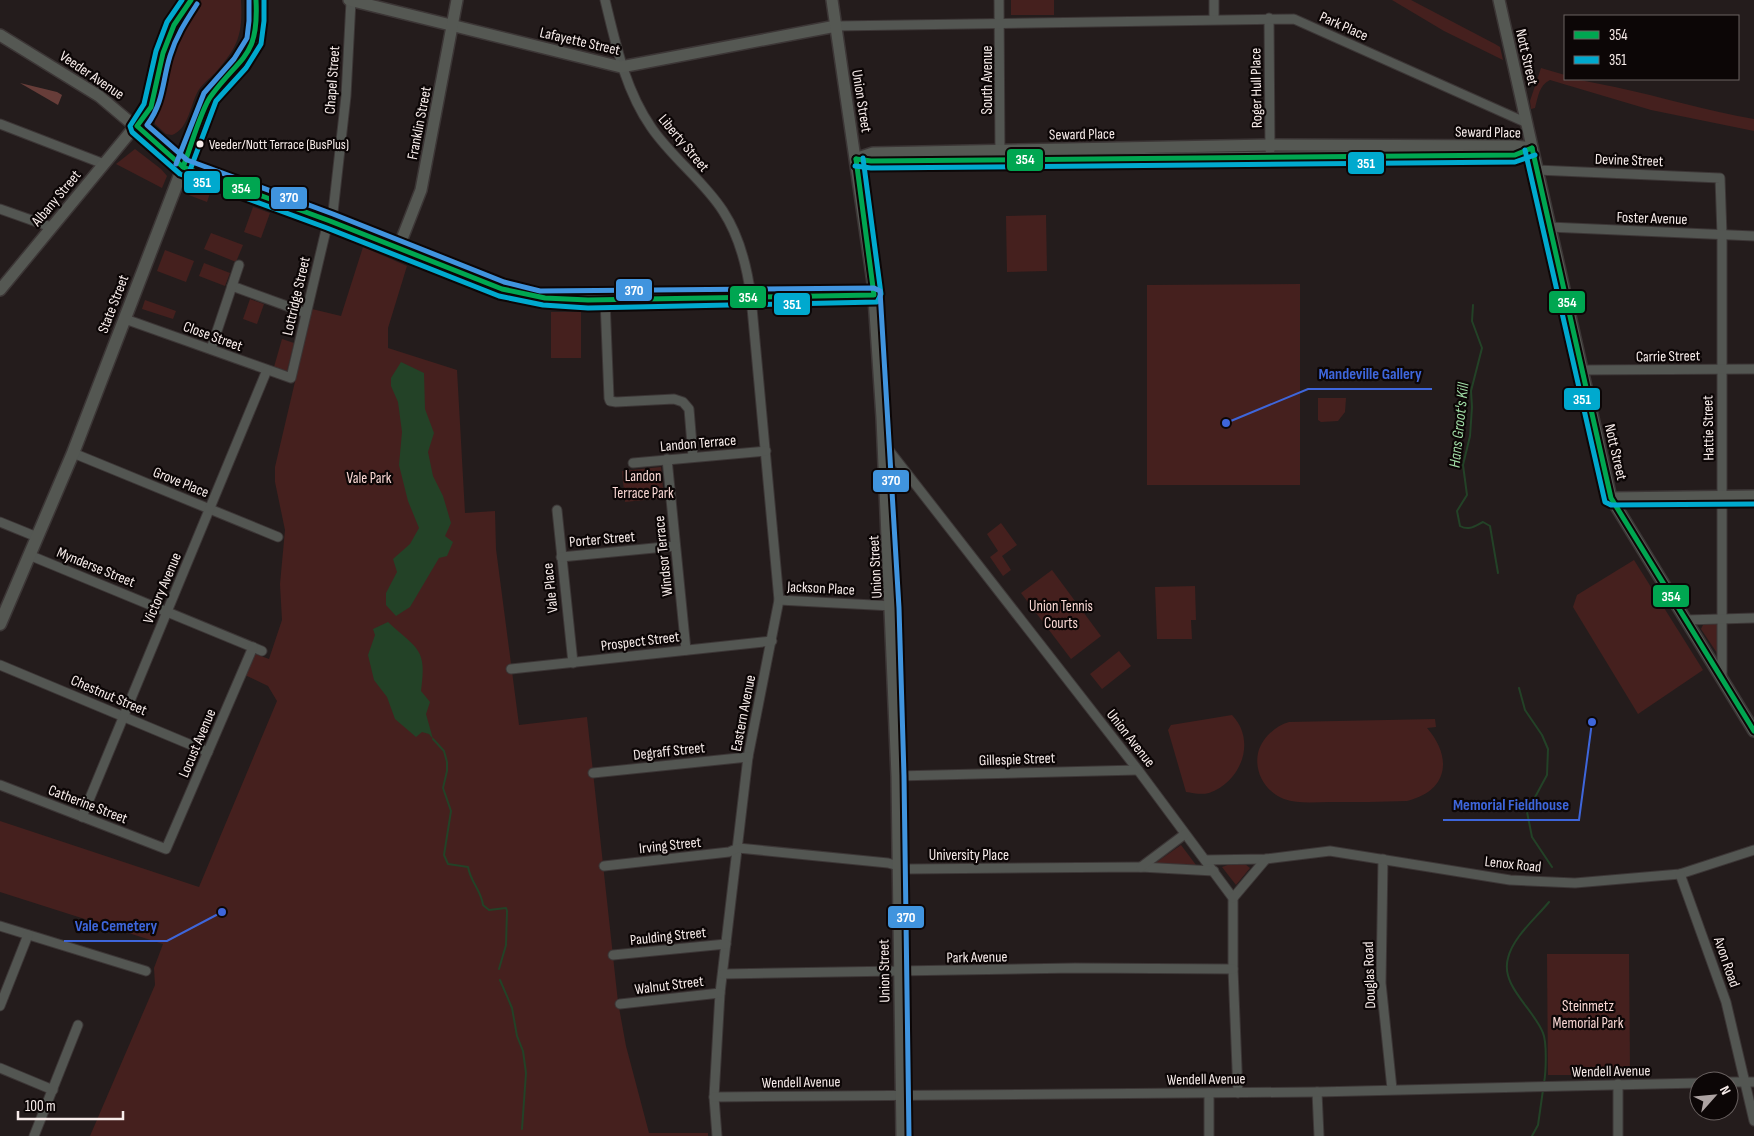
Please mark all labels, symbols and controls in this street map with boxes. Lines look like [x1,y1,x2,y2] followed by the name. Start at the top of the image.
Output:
[1317,7,1371,46] street label: Park Place
[1564,15,1739,80] legend
[538,23,622,60] street label: Lafayette Street
[1609,26,1628,45] text: 354
[1511,27,1542,87] street label: Nott Street
[321,45,344,115] street label: Chapel Street
[978,46,997,114] street label: South Avenue
[56,47,128,104] street label: Veeder Avenue
[1246,48,1267,128] street label: Roger Hull Place
[1609,51,1627,70] text: 351
[847,68,876,134] street label: Union Street
[403,85,436,161] street label: Franklin Street
[654,111,714,176] street label: Liberty Street
[1455,122,1521,143] street label: Seward Place
[1049,124,1115,145] street label: Seward Place
[209,136,349,153] place label: Veeder/Nott Terrace (BusPlus)
[195,139,205,149] marker: Veeder/Nott Terrace (BusPlus)
[1006,148,1044,172] line badge: 354
[1594,150,1664,171] street label: Devine Street
[1016,151,1035,168] text: 354
[1347,151,1385,175] line badge: 351
[1357,155,1375,172] text: 351
[27,166,86,231] street label: Albany Street
[183,170,221,194] line badge: 351
[193,174,211,191] text: 351
[222,176,261,200] line badge: 354
[232,180,251,197] text: 354
[270,186,308,210] line badge: 370
[280,189,299,206] text: 370
[1616,208,1688,229] street label: Foster Avenue
[278,255,315,337] street label: Lottridge Street
[94,272,133,336] street label: State Street
[615,278,653,302] line badge: 370
[625,282,644,299] text: 370
[729,285,767,309] line badge: 354
[739,289,758,306] text: 354
[1548,290,1586,314] line badge: 354
[773,292,811,316] line badge: 351
[1558,294,1577,311] text: 354
[783,296,801,313] text: 351
[181,317,245,356] street label: Close Street
[1636,346,1701,367] street label: Carrie Street
[1308,358,1432,389] callout: Mandeville Gallery
[1318,365,1422,384] text: Mandeville Gallery
[1446,380,1474,469] water label: Hans Groot's Kill
[1563,387,1601,411] line badge: 351
[1573,391,1591,408] text: 351
[1698,395,1719,461] street label: Hattie Street
[1600,422,1631,482] street label: Nott Street
[659,431,737,456] street label: Landon Terrace
[150,463,212,502] street label: Grove Place
[612,467,674,503] park label: Landon Terrace Park
[346,469,392,488] park label: Vale Park
[872,469,910,493] line badge: 370
[882,472,901,489] text: 370
[650,515,677,597] street label: Windsor Terrace
[568,527,636,552] street label: Porter Street
[864,534,887,599] street label: Union Street
[54,543,138,592] street label: Mynderse Street
[139,550,186,627] street label: Victory Avenue
[538,562,563,614] street label: Vale Place
[786,577,855,600] street label: Jackson Place
[1652,584,1690,608] line badge: 354
[1662,588,1681,605] text: 354
[1029,597,1093,633] park label: Union Tennis Courts
[600,627,681,656] street label: Prospect Street
[68,671,150,720] street label: Chestnut Street
[727,673,760,753] street label: Eastern Avenue
[174,706,220,780] street label: Locust Avenue
[1102,706,1159,771] street label: Union Avenue
[632,738,706,765] street label: Degraff Street
[979,749,1056,770] street label: Gillespie Street
[45,781,131,828] street label: Catherine Street
[1443,789,1579,820] callout: Memorial Fieldhouse
[1453,796,1569,815] text: Memorial Fieldhouse
[638,833,703,858] street label: Irving Street
[929,846,1009,865] street label: University Place
[1484,852,1542,877] street label: Lenox Road
[887,905,925,929] line badge: 370
[897,909,916,926] text: 370
[64,910,167,941] callout: Vale Cemetery
[75,917,158,936] text: Vale Cemetery
[629,923,707,950] street label: Paulding Street
[1709,934,1744,990] street label: Avon Road
[874,939,895,1003] street label: Union Street
[1359,941,1380,1009] street label: Douglas Road
[946,947,1008,968] street label: Park Avenue
[634,972,705,999] street label: Walnut Street
[1553,997,1624,1033] park label: Steinmetz Memorial Park
[1571,1061,1651,1082] street label: Wendell Avenue
[1166,1069,1246,1090] street label: Wendell Avenue
[1689,1071,1739,1121] north arrow
[761,1072,841,1093] street label: Wendell Avenue
[1716,1083,1734,1098] text: N
[18,1088,122,1120] scale bar
[25,1097,56,1116] text: 100 m

